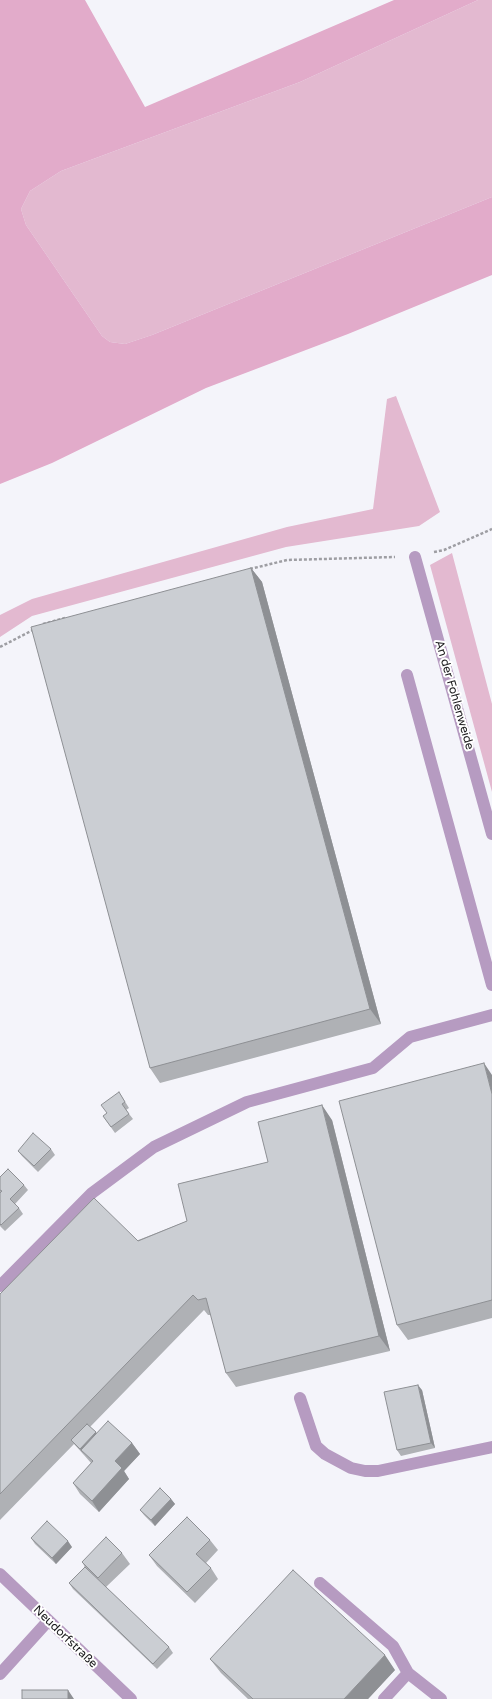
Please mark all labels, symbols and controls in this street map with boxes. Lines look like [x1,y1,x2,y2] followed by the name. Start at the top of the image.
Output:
[431,639,477,751] street label: An der Fohlenweide
[30,1603,100,1671] street label: Neudorfstraße

